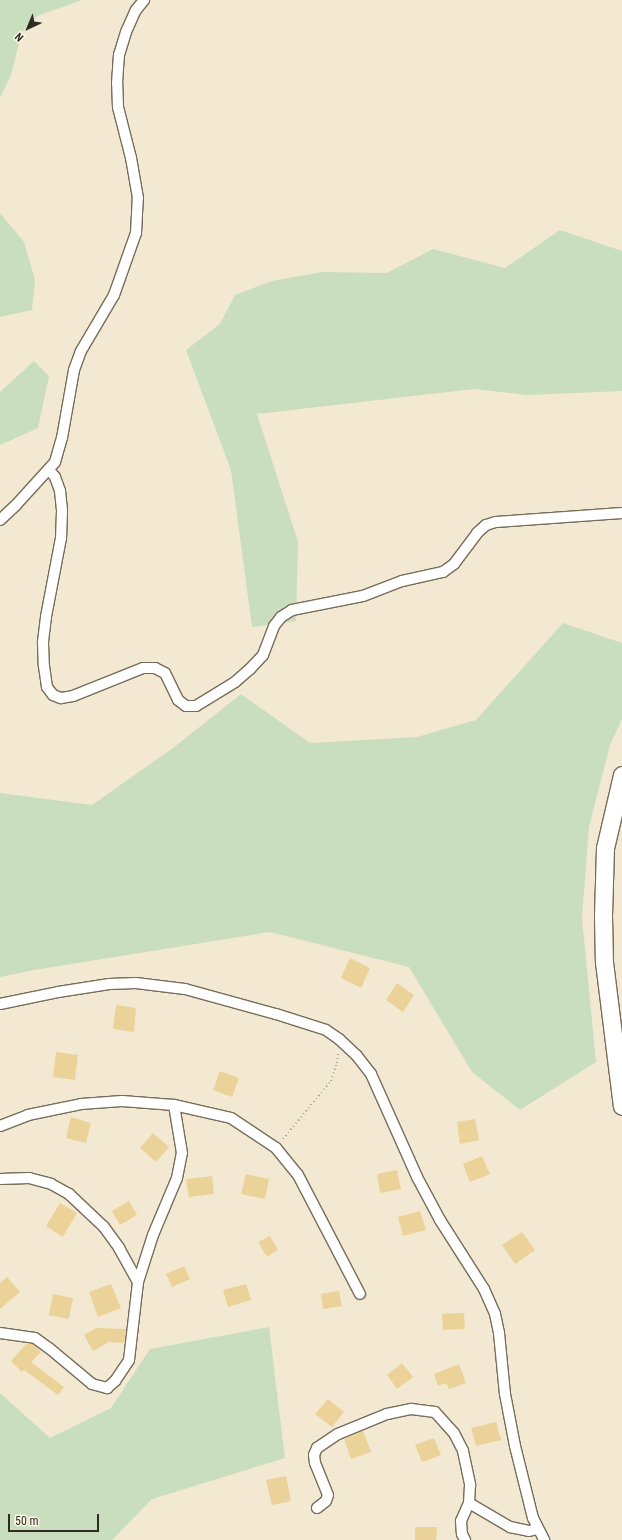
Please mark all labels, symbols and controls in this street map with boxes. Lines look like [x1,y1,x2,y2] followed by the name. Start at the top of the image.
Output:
[8,8,48,48] north arrow
[12,30,26,44] text: N
[10,1506,101,1532] scale bar
[15,1514,39,1528] text: 50 m

